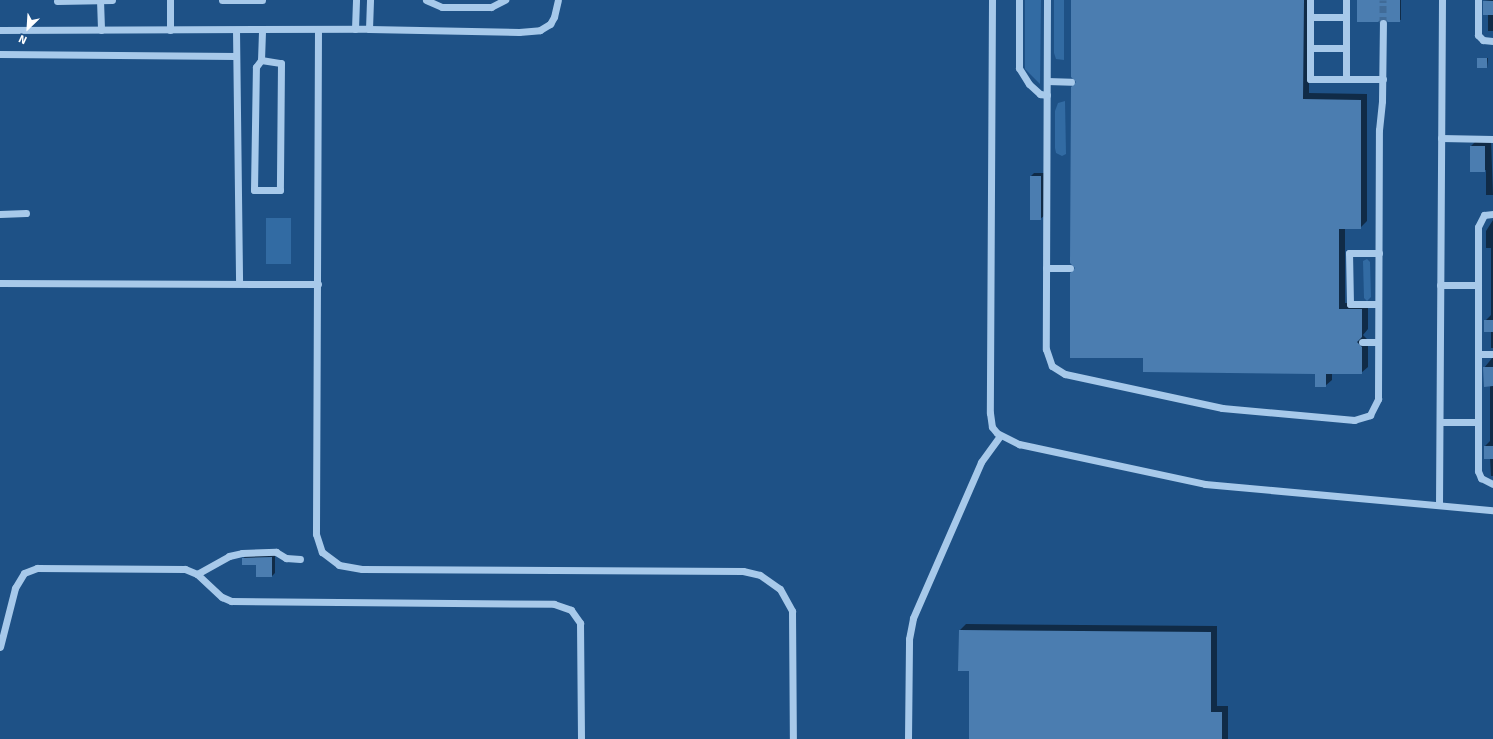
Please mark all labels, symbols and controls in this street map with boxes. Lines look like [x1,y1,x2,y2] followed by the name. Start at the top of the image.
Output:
[8,8,48,48] north arrow
[17,32,29,47] text: N

